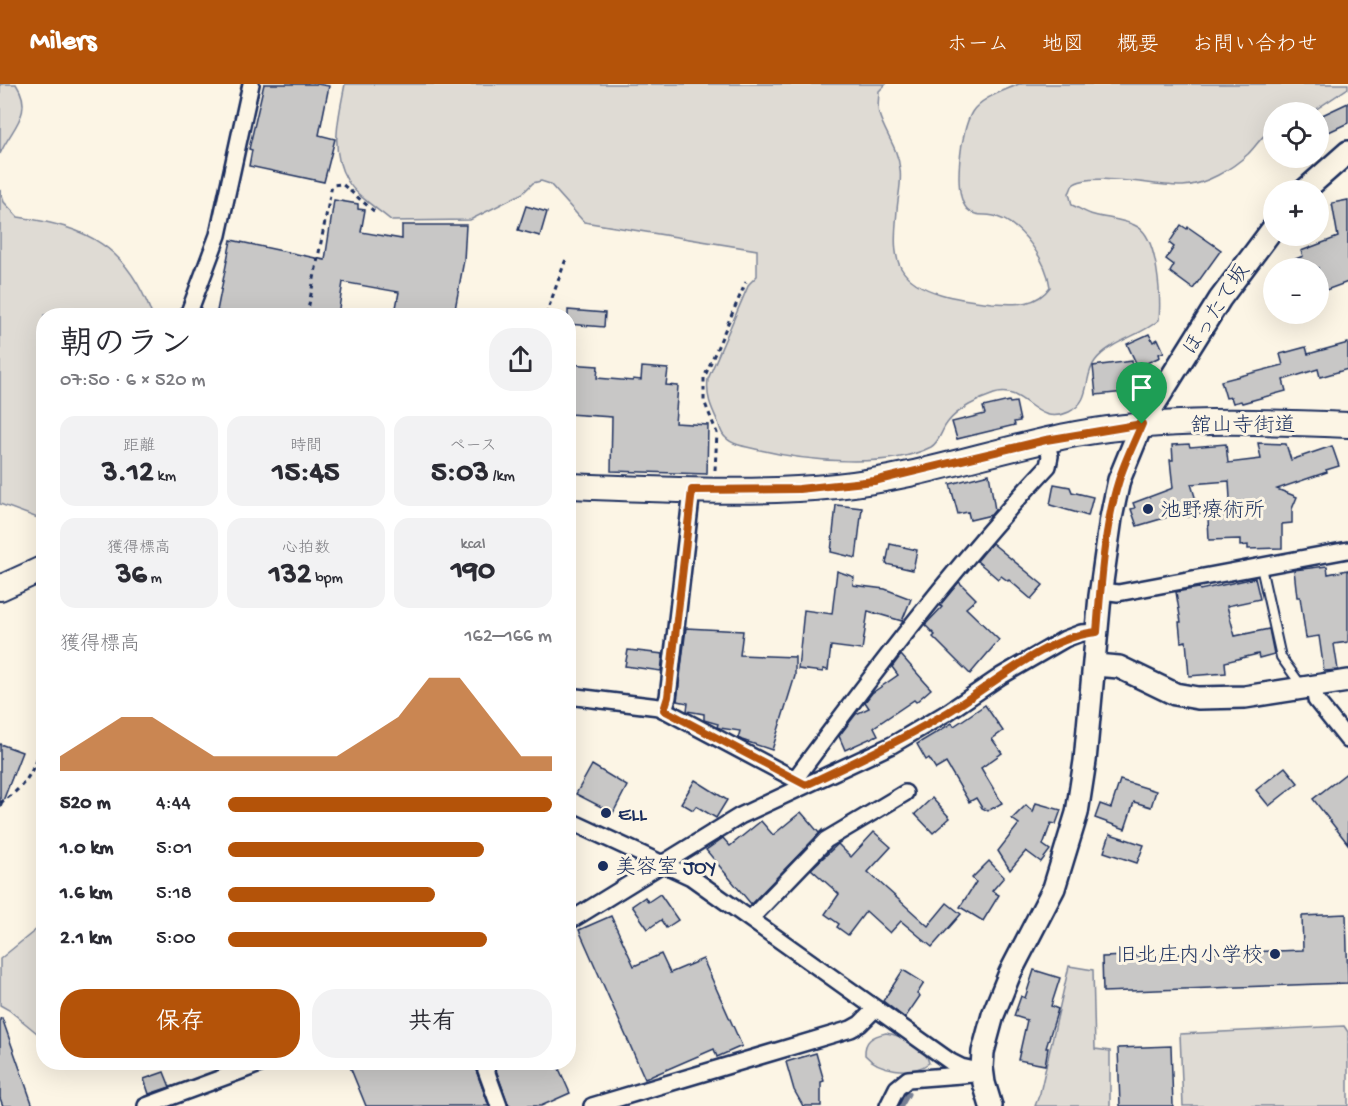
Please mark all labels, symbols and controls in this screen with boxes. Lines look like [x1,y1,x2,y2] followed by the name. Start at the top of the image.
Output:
[30,26,96,59] text: Milers
[947,34,1009,59] text: ホーム
[1042,34,1084,59] text: 地図
[1117,34,1159,59] text: 概要
[1192,34,1318,59] text: お問い合わせ
[1263,102,1329,324] map controls
[1263,102,1329,168] button: locate
[1263,180,1329,246] button: +
[1263,258,1329,324] button: −
[1178,260,1257,361] street label: ほったて坂
[60,328,192,366] text: 朝のラン
[489,328,552,391] button: share
[1116,362,1167,424] pin
[60,370,206,393] text: 07:50 · 6 × 520 m
[1125,371,1158,404] icon: arrive
[1191,414,1296,440] street label: 舘山寺街道
[123,438,155,457] text: 距離
[290,438,322,457] text: 時間
[449,438,497,457] text: ペース
[102,457,154,492] text: 3.12
[272,457,340,492] text: 15:45
[431,457,489,492] text: 5:03
[154,468,176,487] text: km
[489,468,515,487] text: /km
[1160,498,1265,525] place label: 池野療術所
[1141,502,1155,516] marker: 池野療術所
[461,536,485,555] text: kcal
[107,540,171,559] text: 獲得標高
[282,540,330,559] text: 心拍数
[451,555,495,590] text: 190
[116,559,147,594] text: 36
[269,559,311,594] text: 132
[147,570,162,589] text: m
[311,570,343,589] text: bpm
[464,626,552,649] text: 162–166 m
[60,634,140,657] text: 獲得標高
[60,793,111,816] text: 520 m
[156,793,191,816] text: 4:44
[618,804,648,829] place label: ELL
[599,806,613,820] marker: ELL
[60,838,114,861] text: 1.0 km
[156,838,192,861] text: 5:01
[615,855,716,882] place label: 美容室 JOY
[596,859,610,873] marker: 美容室 JOY
[60,883,112,906] text: 1.6 km
[156,883,192,906] text: 5:18
[60,928,112,951] text: 2.1 km
[156,928,196,951] text: 5:00
[1116,944,1263,970] place label: 旧北庄内小学校
[1268,947,1282,961] marker: 旧北庄内小学校
[60,989,300,1058] button: 保存
[312,989,552,1058] button: 共有

